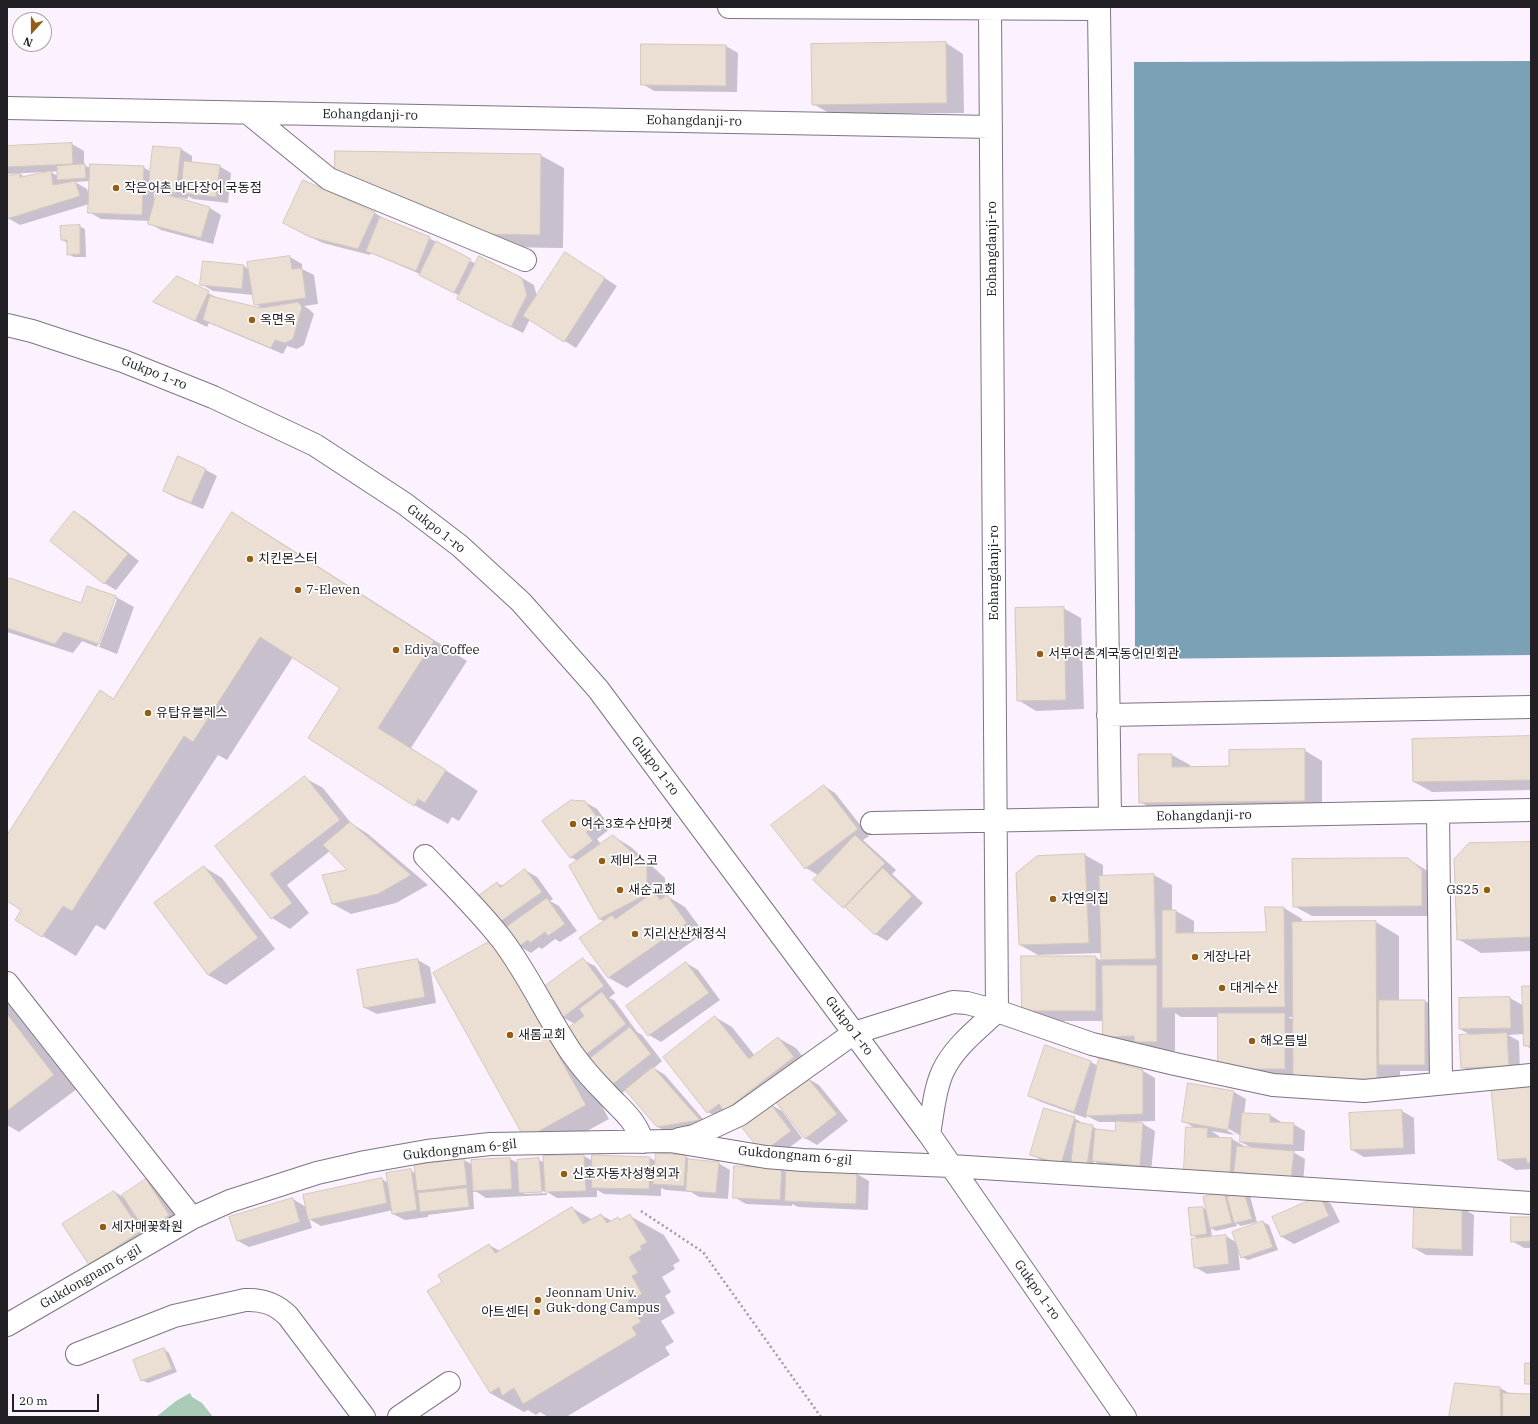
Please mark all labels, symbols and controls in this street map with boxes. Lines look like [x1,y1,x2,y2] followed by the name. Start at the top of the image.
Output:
[12,12,52,52] north arrow
[21,34,35,50] text: N
[322,106,418,124] street label: Eohangdanji-ro
[646,112,742,130] street label: Eohangdanji-ro
[124,180,262,196] place label: 작은어촌 바다장어 국동점
[111,183,121,193] marker: 작은어촌 바다장어 국동점
[984,201,1000,297] street label: Eohangdanji-ro
[260,312,296,328] place label: 옥면옥
[247,315,257,325] marker: 옥면옥
[119,353,189,393] street label: Gukpo 1-ro
[404,501,468,557] street label: Gukpo 1-ro
[986,525,1002,621] street label: Eohangdanji-ro
[258,551,318,567] place label: 치킨몬스터
[245,554,255,564] marker: 치킨몬스터
[306,582,360,598] place label: 7-Eleven
[293,585,303,595] marker: 7-Eleven
[404,642,479,658] place label: Ediya Coffee
[391,645,401,655] marker: Ediya Coffee
[1048,646,1180,662] place label: 서부어촌계국동어민회관
[1035,649,1045,659] marker: 서부어촌계국동어민회관
[156,705,228,721] place label: 유탑유블레스
[143,708,153,718] marker: 유탑유블레스
[628,734,682,798] street label: Gukpo 1-ro
[1156,807,1252,825] street label: Eohangdanji-ro
[581,816,673,832] place label: 여수3호수산마켓
[568,819,578,829] marker: 여수3호수산마켓
[610,853,658,869] place label: 제비스코
[597,856,607,866] marker: 제비스코
[628,882,676,898] place label: 새순교회
[1446,882,1479,898] place label: GS25
[615,885,625,895] marker: 새순교회
[1482,885,1492,895] marker: GS25
[1061,891,1109,907] place label: 자연의집
[1048,894,1058,904] marker: 자연의집
[643,926,727,942] place label: 지리산산채정식
[630,929,640,939] marker: 지리산산채정식
[1203,949,1251,965] place label: 게장나라
[1190,952,1200,962] marker: 게장나라
[1230,980,1278,996] place label: 대게수산
[1217,983,1227,993] marker: 대게수산
[822,994,876,1058] street label: Gukpo 1-ro
[518,1027,566,1043] place label: 새롬교회
[505,1030,515,1040] marker: 새롬교회
[1260,1033,1308,1049] place label: 해오름빌
[1247,1036,1257,1046] marker: 해오름빌
[402,1136,518,1164] street label: Gukdongnam 6-gil
[737,1143,853,1169] street label: Gukdongnam 6-gil
[572,1166,680,1182] place label: 신호자동차성형외과
[559,1169,569,1179] marker: 신호자동차성형외과
[111,1219,183,1235] place label: 세자매꽃화원
[98,1222,108,1232] marker: 세자매꽃화원
[38,1242,144,1312] street label: Gukdongnam 6-gil
[1011,1257,1063,1323] street label: Gukpo 1-ro
[546,1285,660,1316] place label: Jeonnam Univ. Guk-dong Campus
[533,1295,543,1305] marker: Jeonnam Univ. Guk-dong Campus
[481,1304,529,1320] place label: 아트센터
[532,1307,542,1317] marker: 아트센터
[14,1386,101,1412] scale bar
[19,1393,48,1408] text: 20 m

